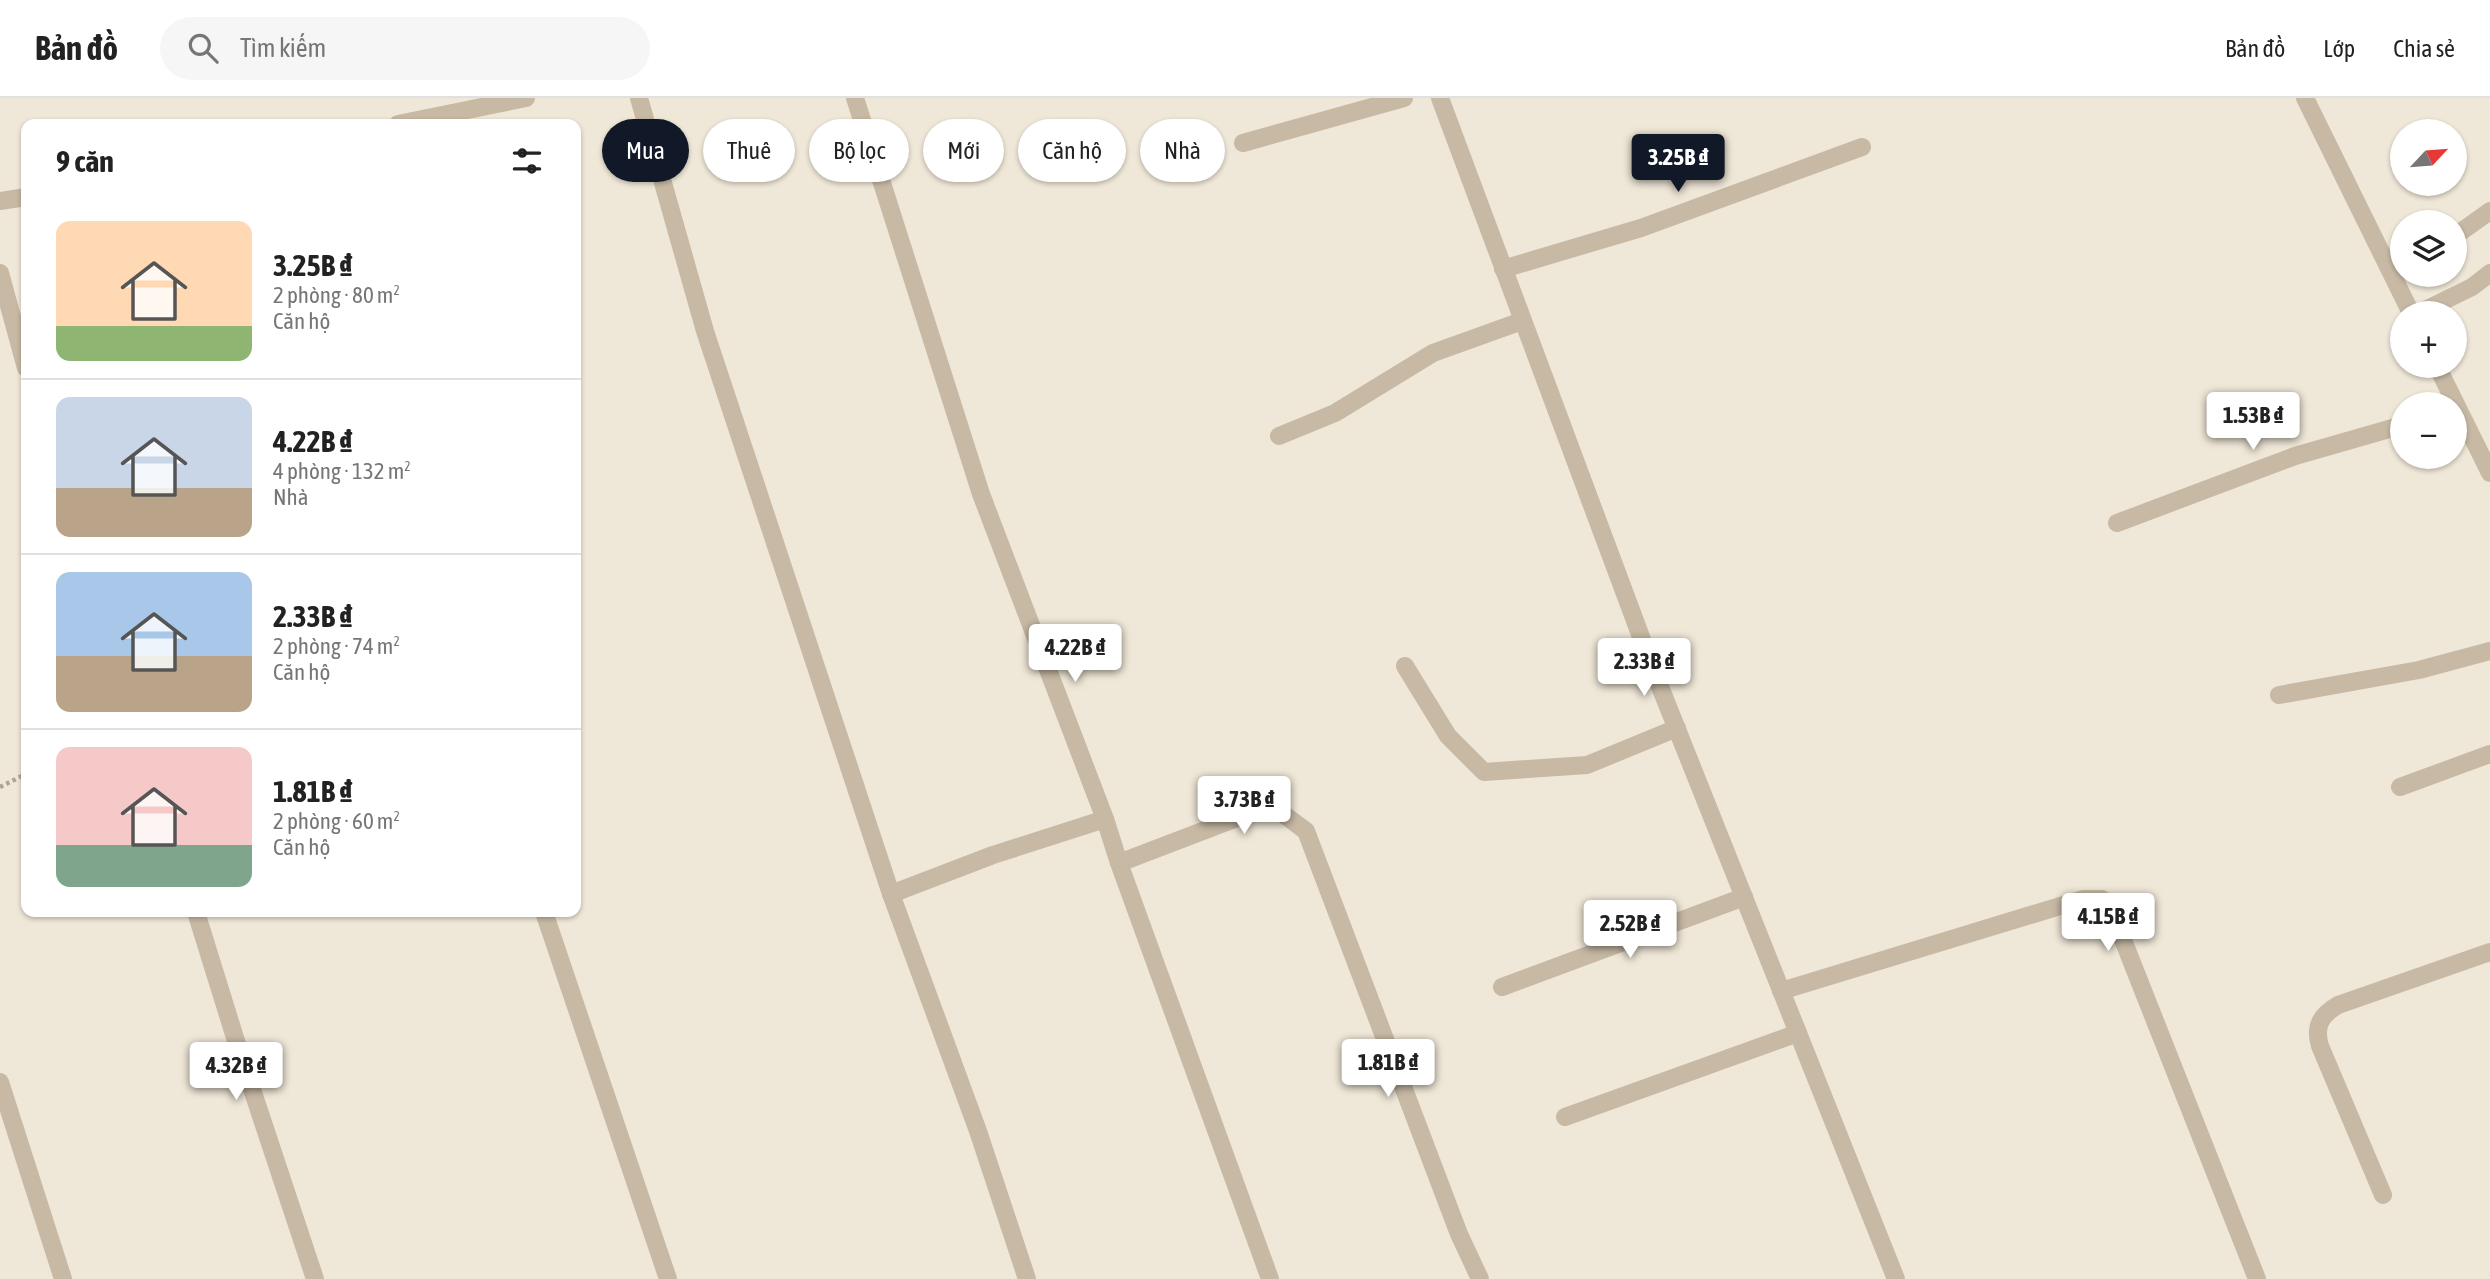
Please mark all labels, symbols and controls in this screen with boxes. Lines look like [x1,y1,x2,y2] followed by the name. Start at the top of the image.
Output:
[160,17,650,80] search box
[35,29,118,67] text: Bản đồ
[184,29,222,67] icon: search
[240,33,326,63] text: Tìm kiếm
[2225,35,2285,62] text: Bản đồ
[2323,35,2355,62] text: Lớp
[2393,35,2455,62] text: Chia sẻ
[602,119,689,182] chip: Mua
[703,119,795,182] chip: Thuê
[809,119,909,182] chip: Bộ lọc
[923,119,1004,182] chip: Mới
[1018,119,1126,182] chip: Căn hộ
[1140,119,1225,182] chip: Nhà
[2390,119,2468,196] north arrow
[2390,119,2467,469] map controls
[1613,134,1743,194] pin: 3.25B ₫
[508,142,546,180] icon: filters
[56,144,114,178] text: 9 căn
[1648,144,1708,170] text: 3.25B ₫
[2390,210,2467,287] button: layers
[273,248,352,282] text: 3.25B ₫
[112,249,196,333] icon: home
[273,282,400,308] text: 2 phòng · 80 m²
[2390,301,2467,378] button: +
[273,308,330,334] text: Căn hộ
[2188,392,2318,452] pin: 1.53B ₫
[2390,392,2467,469] button: −
[2223,402,2283,428] text: 1.53B ₫
[273,424,352,458] text: 4.22B ₫
[112,425,196,509] icon: home
[273,458,411,484] text: 4 phòng · 132 m²
[273,484,308,510] text: Nhà
[273,599,352,633] text: 2.33B ₫
[112,600,196,684] icon: home
[1010,624,1140,684] pin: 4.22B ₫
[273,633,400,659] text: 2 phòng · 74 m²
[1045,634,1105,660] text: 4.22B ₫
[1579,638,1709,698] pin: 2.33B ₫
[1614,648,1674,674] text: 2.33B ₫
[273,659,330,685] text: Căn hộ
[273,774,352,808] text: 1.81B ₫
[112,775,196,859] icon: home
[1179,776,1309,836] pin: 3.73B ₫
[1214,786,1274,812] text: 3.73B ₫
[273,808,400,834] text: 2 phòng · 60 m²
[273,834,330,860] text: Căn hộ
[2043,894,2173,953] pin: 4.15B ₫
[1565,900,1695,960] pin: 2.52B ₫
[2078,903,2138,929] text: 4.15B ₫
[1600,910,1660,936] text: 2.52B ₫
[1323,1040,1453,1099] pin: 1.81B ₫
[171,1042,301,1102] pin: 4.32B ₫
[1358,1049,1418,1075] text: 1.81B ₫
[206,1052,266,1078] text: 4.32B ₫

